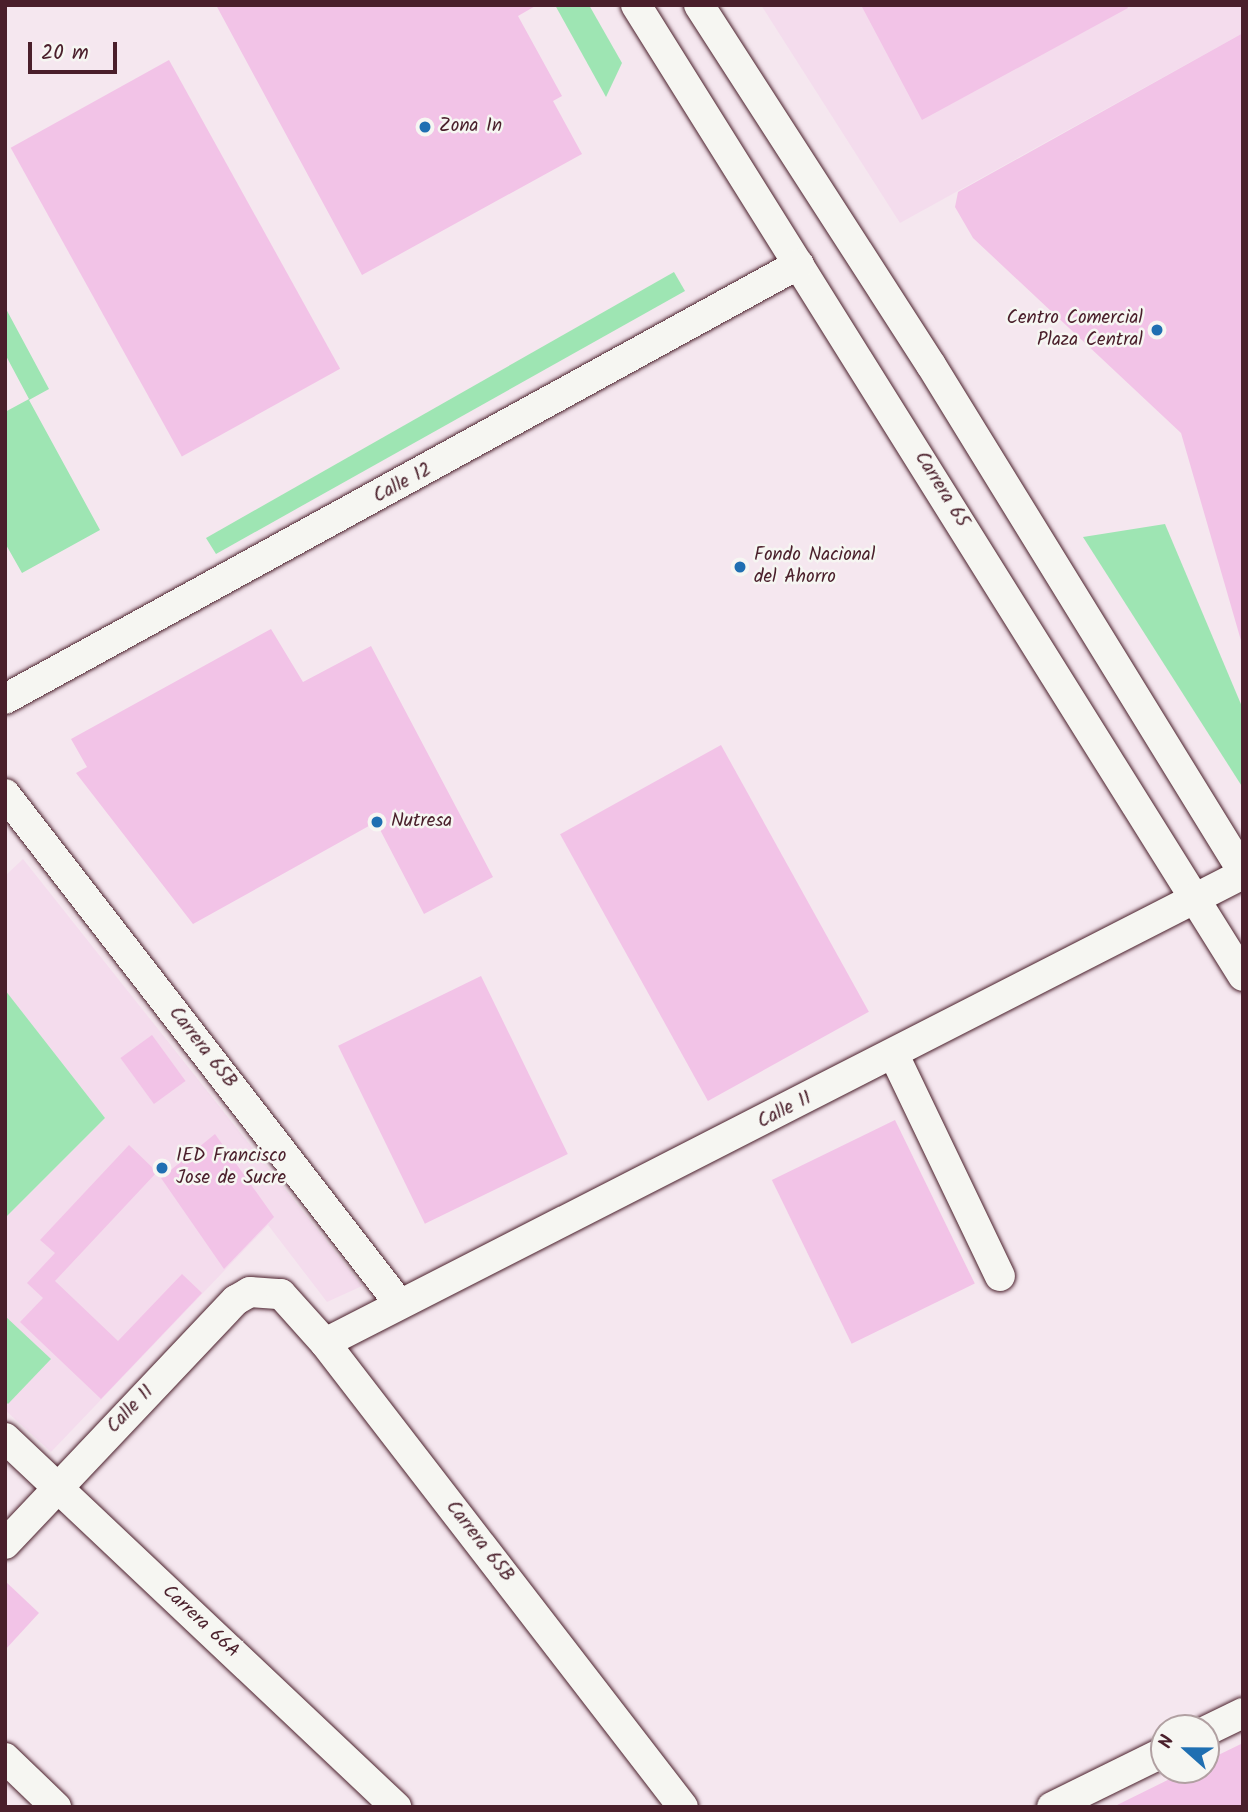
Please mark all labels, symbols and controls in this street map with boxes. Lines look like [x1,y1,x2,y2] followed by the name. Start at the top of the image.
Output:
[32,28,121,72] scale bar
[41,37,89,70] text: 20 m
[439,116,502,138] place label: Zona In
[417,119,433,135] marker: Zona In
[1007,308,1143,352] place label: Centro Comercial Plaza Central
[1149,322,1165,338] marker: Centro Comercial Plaza Central
[909,448,973,532] street label: Carrera 65
[370,459,436,509] street label: Calle 12
[754,545,875,589] place label: Fondo Nacional del Ahorro
[732,559,748,575] marker: Fondo Nacional del Ahorro
[391,811,452,833] place label: Nutresa
[369,814,385,830] marker: Nutresa
[163,1003,241,1093] street label: Carrera 65B
[754,1088,816,1134] street label: Calle 11
[176,1146,286,1190] place label: IED Francisco Jose de Sucre
[154,1160,170,1176] marker: IED Francisco Jose de Sucre
[103,1381,159,1439] street label: Calle 11
[440,1497,518,1587] street label: Carrera 65B
[157,1581,243,1663] street label: Carrera 66A
[1150,1714,1220,1784] north arrow
[1151,1731,1183,1753] text: N

